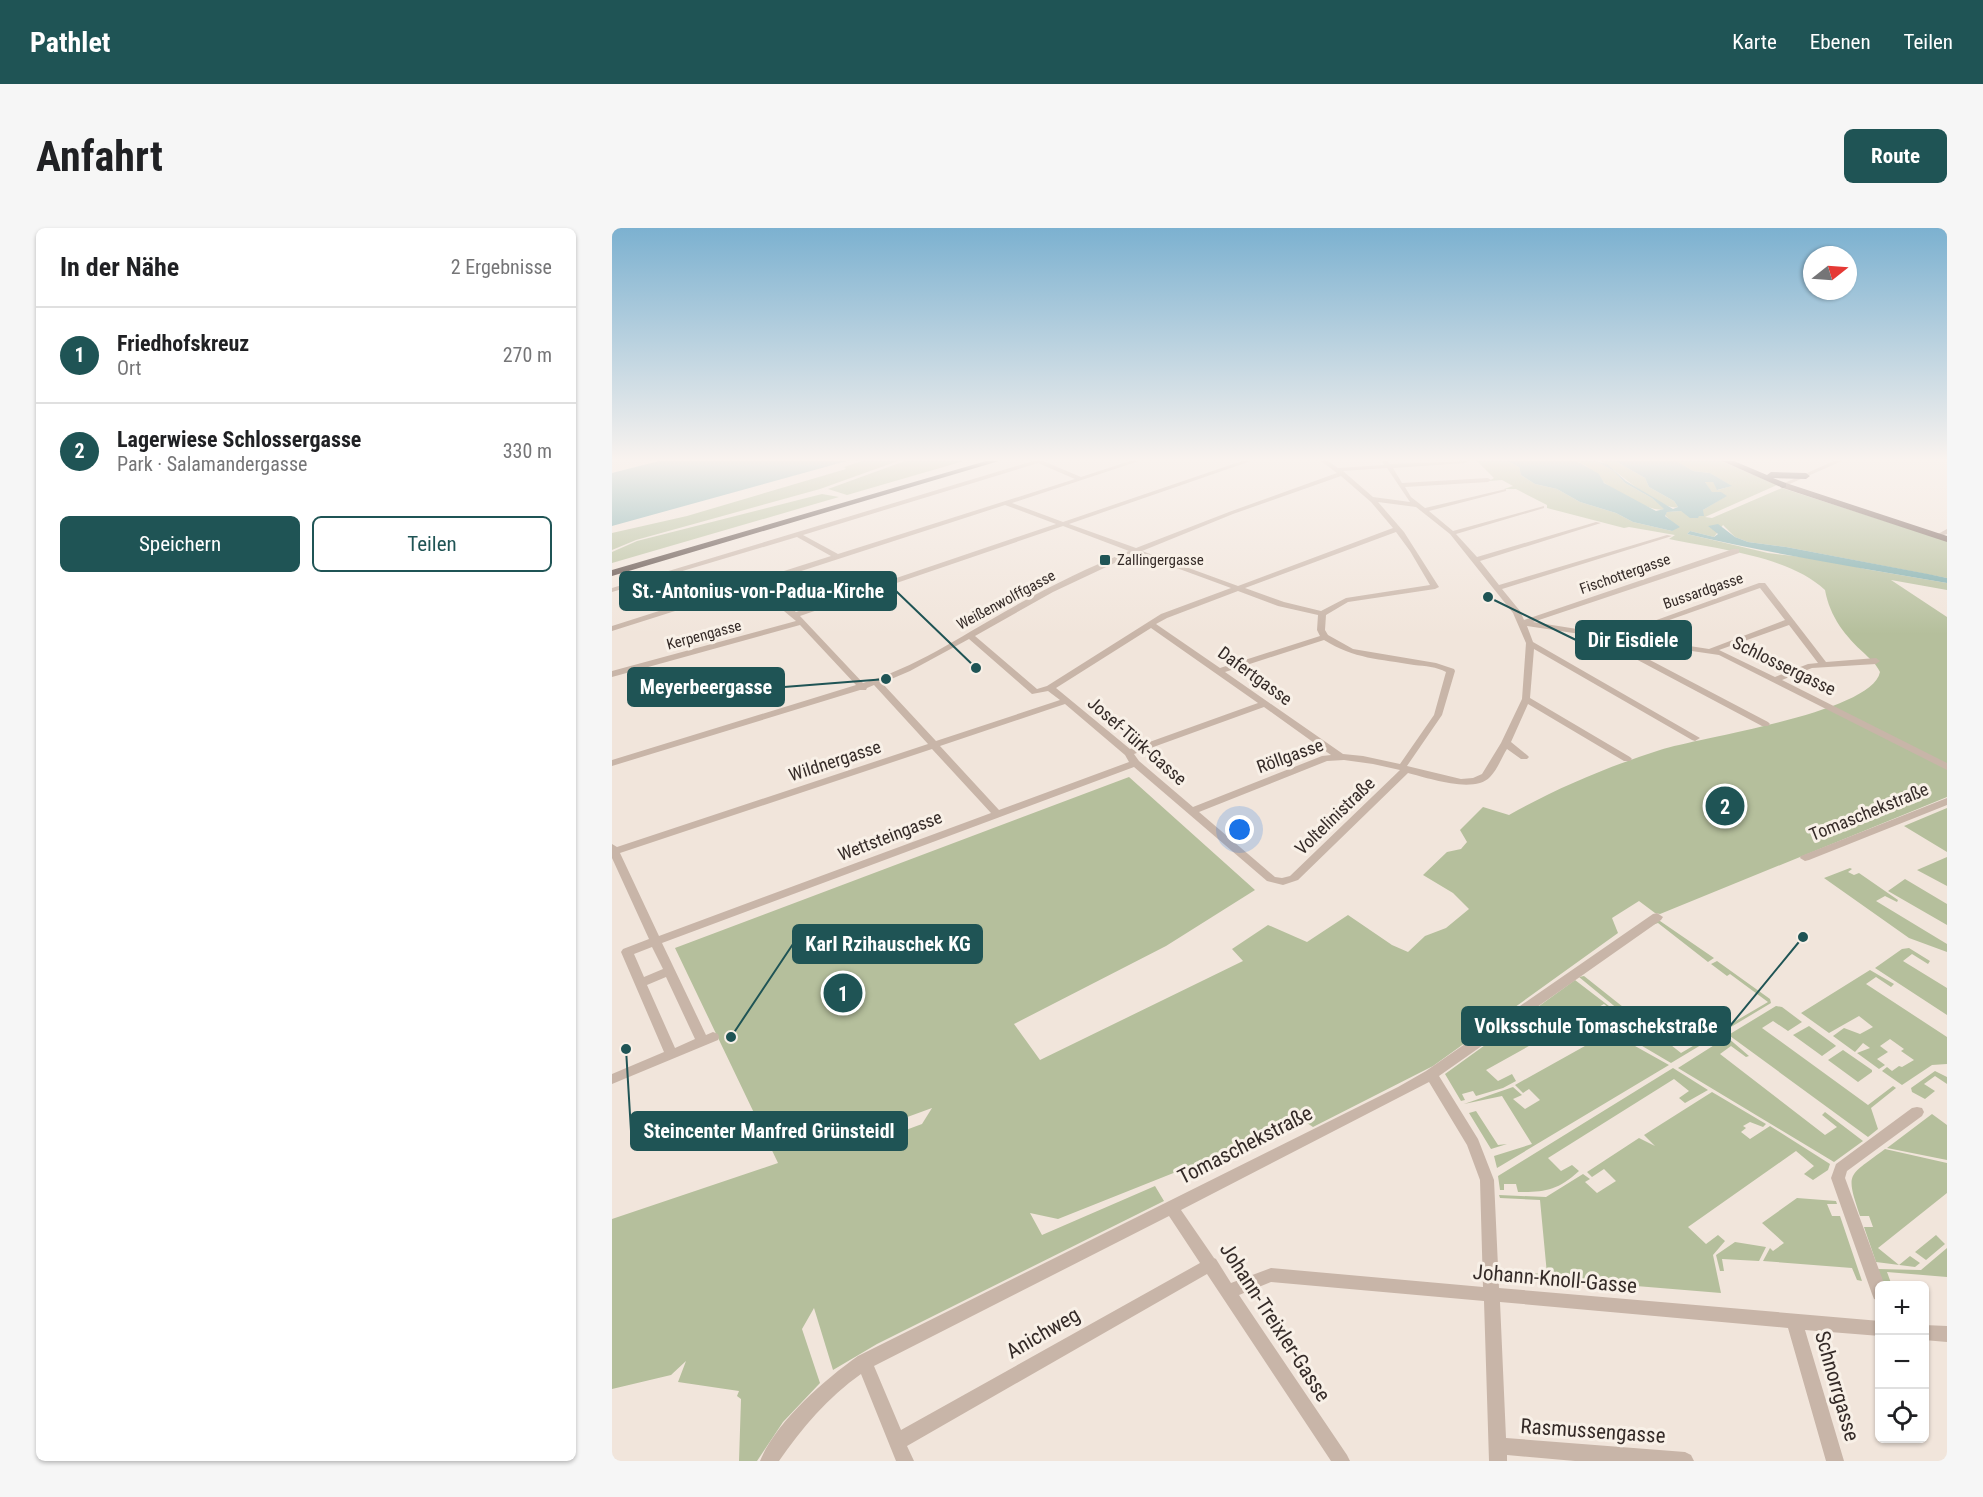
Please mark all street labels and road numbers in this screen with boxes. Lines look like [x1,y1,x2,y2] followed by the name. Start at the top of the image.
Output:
[1577,550,1673,598] street label: Fischottergasse
[954,566,1058,634] street label: Weißenwolffgasse
[1661,569,1745,613] street label: Bussardgasse
[665,616,743,654] street label: Kerpengasse
[1729,632,1839,700] street label: Schlossergasse
[1214,642,1296,709] street label: Dafertgasse
[1084,692,1191,789] street label: Josef-Türk-Gasse
[1254,734,1326,777] street label: Röllgasse
[786,736,884,785] street label: Wildnergasse
[1290,772,1379,859] street label: Voltelinistraße
[1806,778,1931,845] street label: Tomaschekstraße
[835,806,945,865] street label: Wettsteingasse
[1174,1101,1316,1189] street label: Tomaschekstraße
[1215,1238,1335,1406] street label: Johann-Treixler-Gasse
[1472,1260,1638,1298] street label: Johann-Knoll-Gasse
[1002,1302,1084,1364] street label: Anichweg
[1810,1328,1864,1444] street label: Schnorrgasse
[1520,1414,1666,1448] street label: Rasmussengasse

